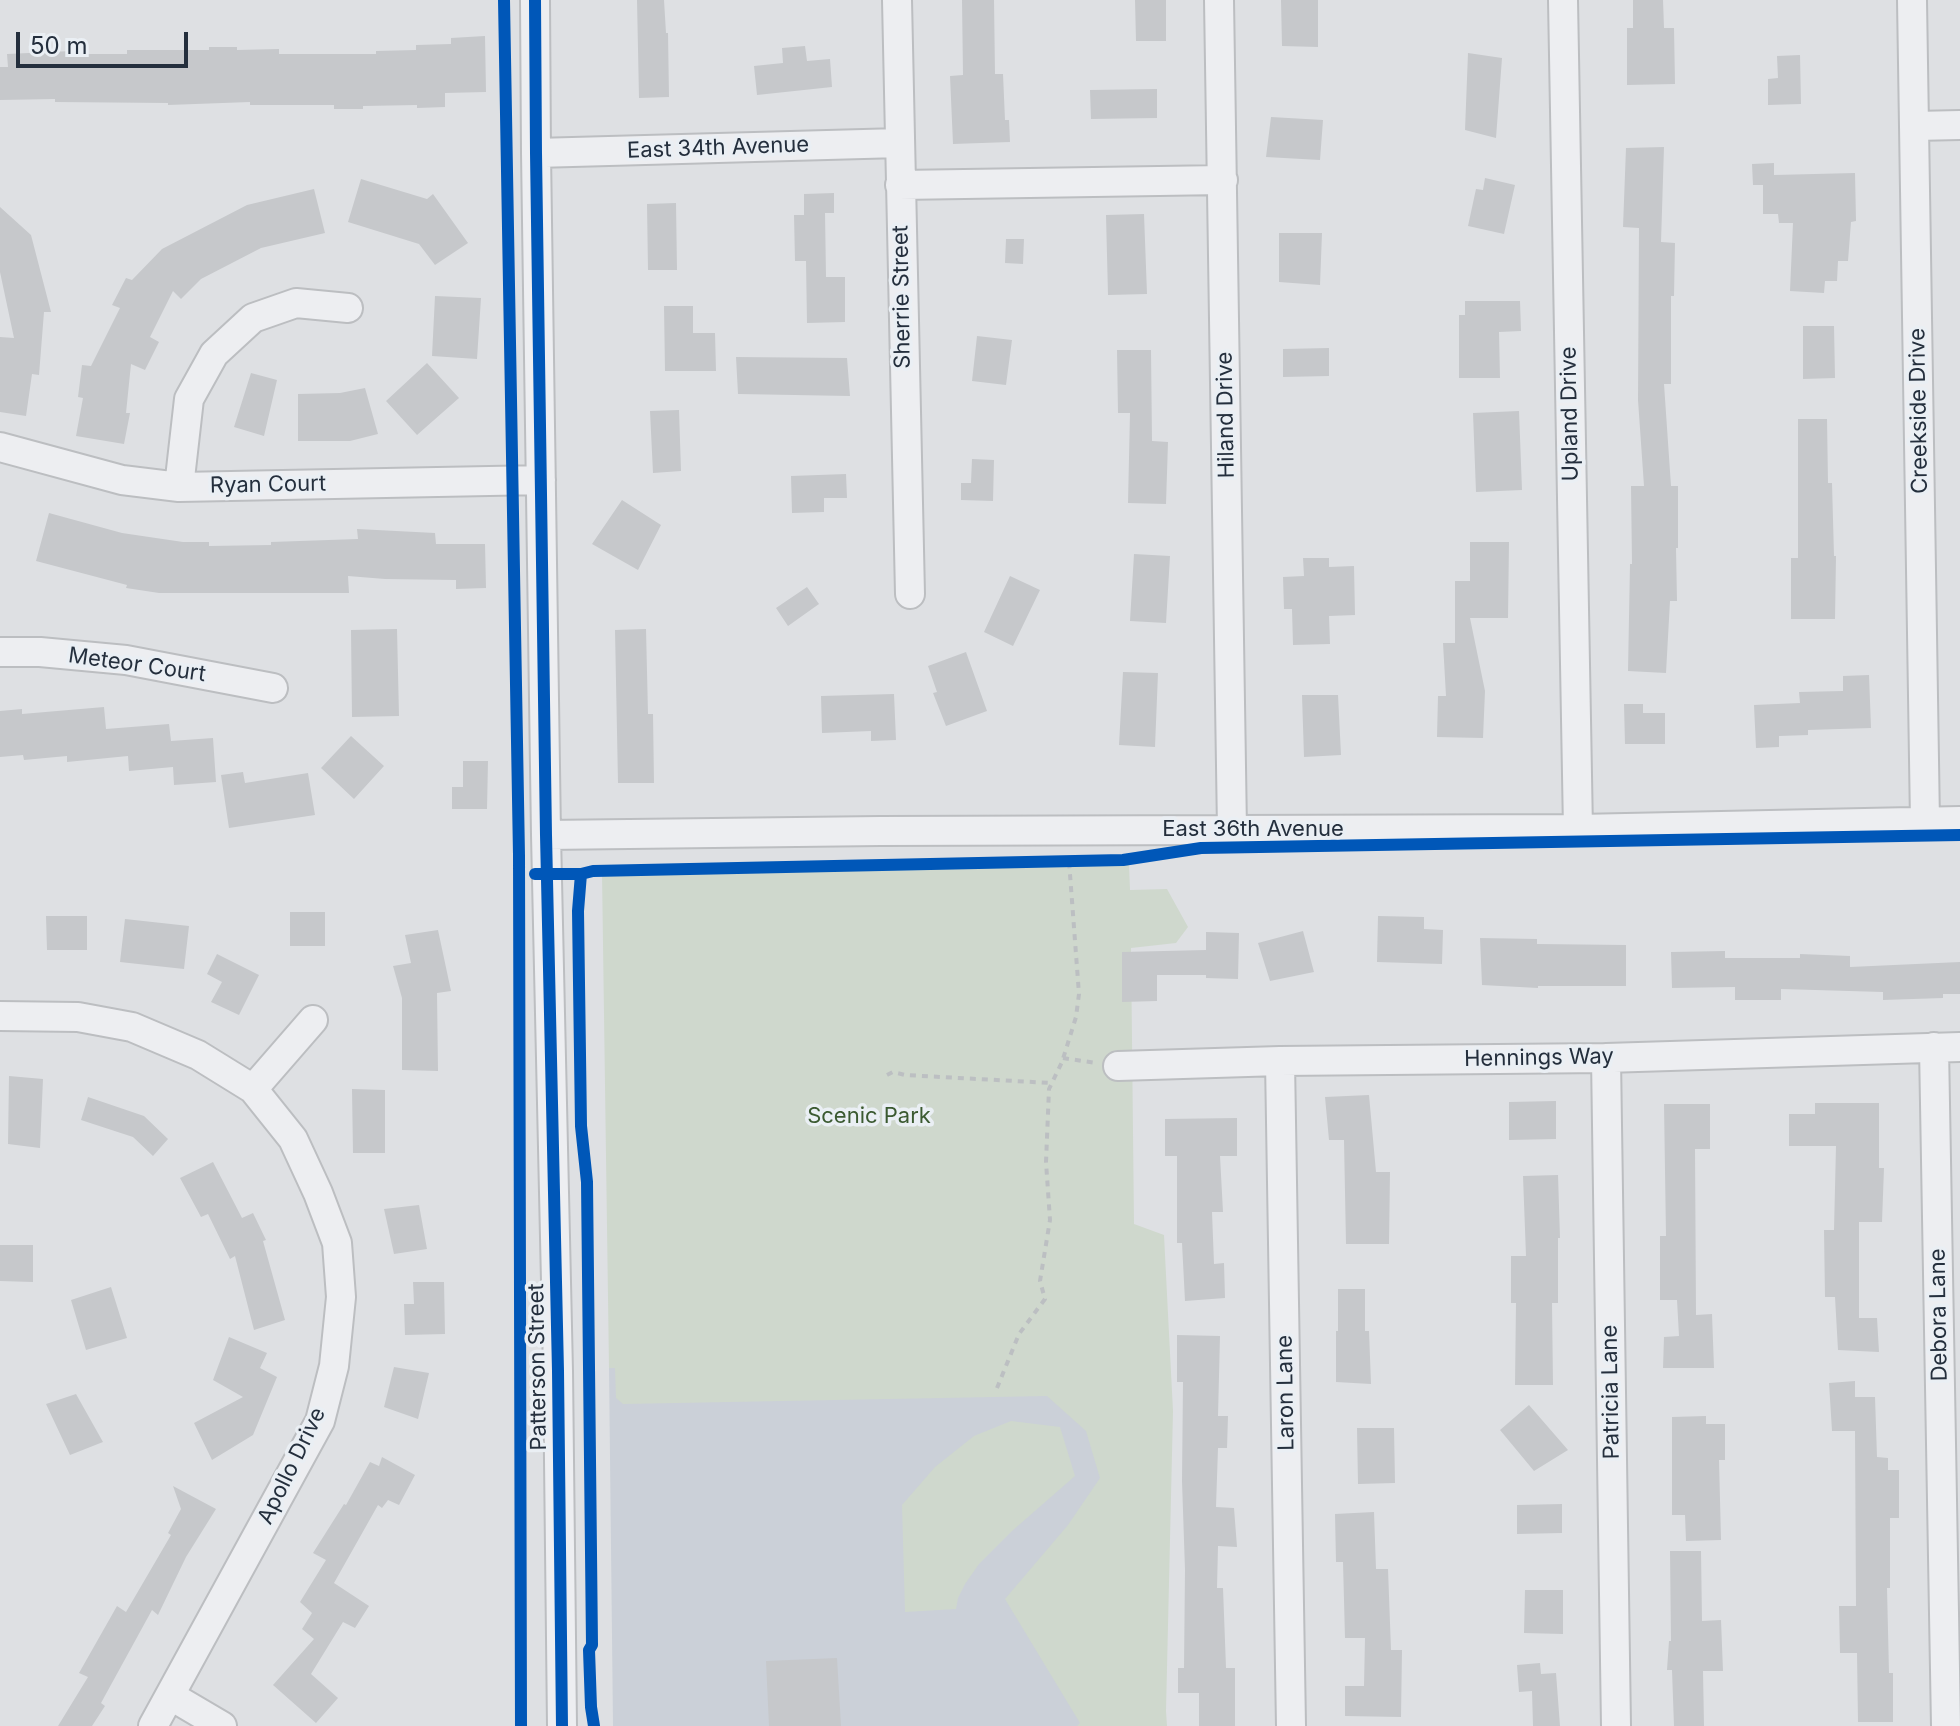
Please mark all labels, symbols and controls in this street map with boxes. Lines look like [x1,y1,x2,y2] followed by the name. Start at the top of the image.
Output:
[20,16,192,66] scale bar
[30,31,88,60] text: 50 m
[627,132,809,164] street label: East 34th Avenue
[888,225,916,369] street label: Sherrie Street
[1904,328,1934,494] street label: Creekside Drive
[1556,346,1584,482] street label: Upland Drive
[1212,351,1240,479] street label: Hiland Drive
[210,471,326,499] street label: Ryan Court
[67,642,207,688] street label: Meteor Court
[1162,816,1344,842] street label: East 36th Avenue
[1464,1043,1614,1073] street label: Hennings Way
[807,1103,931,1129] park label: Scenic Park
[1925,1248,1953,1382] street label: Debora Lane
[523,1283,553,1451] street label: Patterson Street
[1597,1324,1625,1460] street label: Patricia Lane
[1272,1335,1300,1451] street label: Laron Lane
[252,1403,332,1529] street label: Apollo Drive

